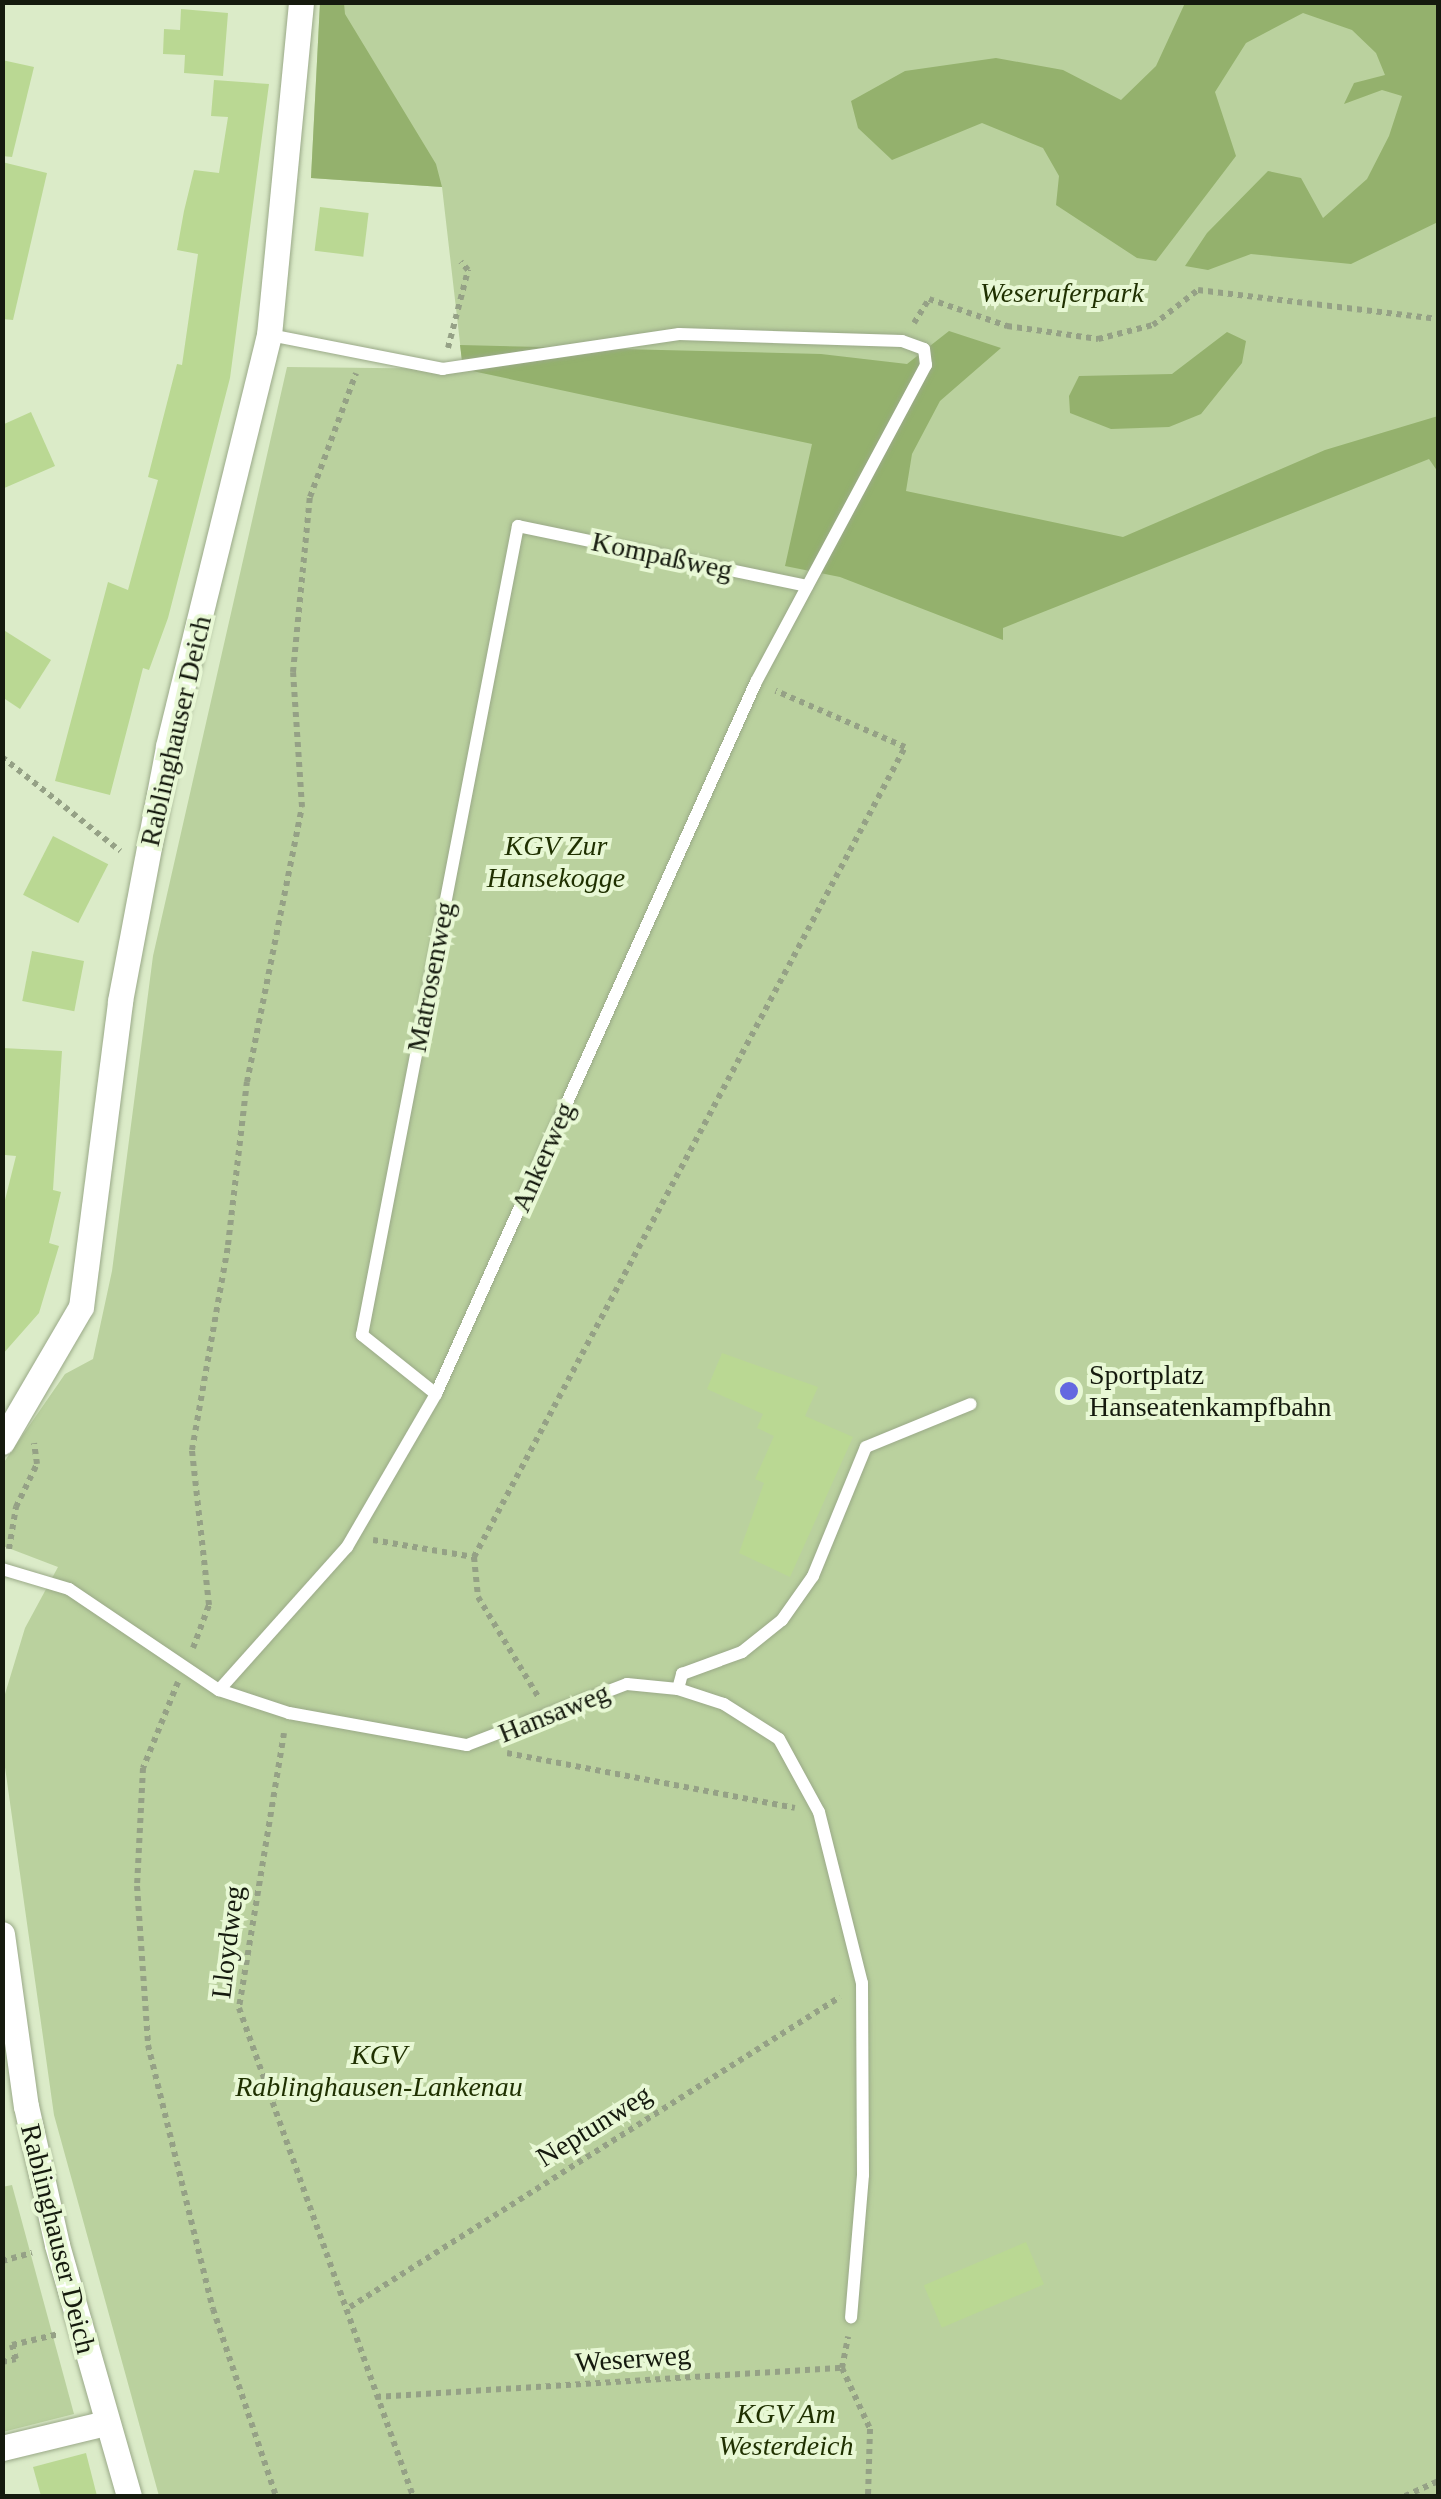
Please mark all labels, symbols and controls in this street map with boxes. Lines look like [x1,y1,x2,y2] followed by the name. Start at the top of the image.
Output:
[980,276,1144,310] park label: Weseruferpark
[589,525,735,587] street label: Kompaßweg
[133,612,219,850] street label: Rablinghauser Deich
[487,829,625,895] park label: KGV Zur Hansekogge
[400,899,462,1055] street label: Matrosenweg
[504,1097,582,1217] street label: Ankerweg
[1089,1358,1332,1424] place label: Sportplatz Hanseatenkampfbahn
[1058,1380,1080,1402] marker: Sportplatz Hanseatenkampfbahn
[494,1676,614,1750] street label: Hansaweg
[204,1884,252,2000] street label: Lloydweg
[235,2038,523,2104] park label: KGV Rablinghausen-Lankenau
[530,2078,658,2174] street label: Neptunweg
[13,2121,103,2357] street label: Rablinghauser Deich
[574,2338,692,2380] street label: Weserweg
[719,2397,853,2463] park label: KGV Am Westerdeich

